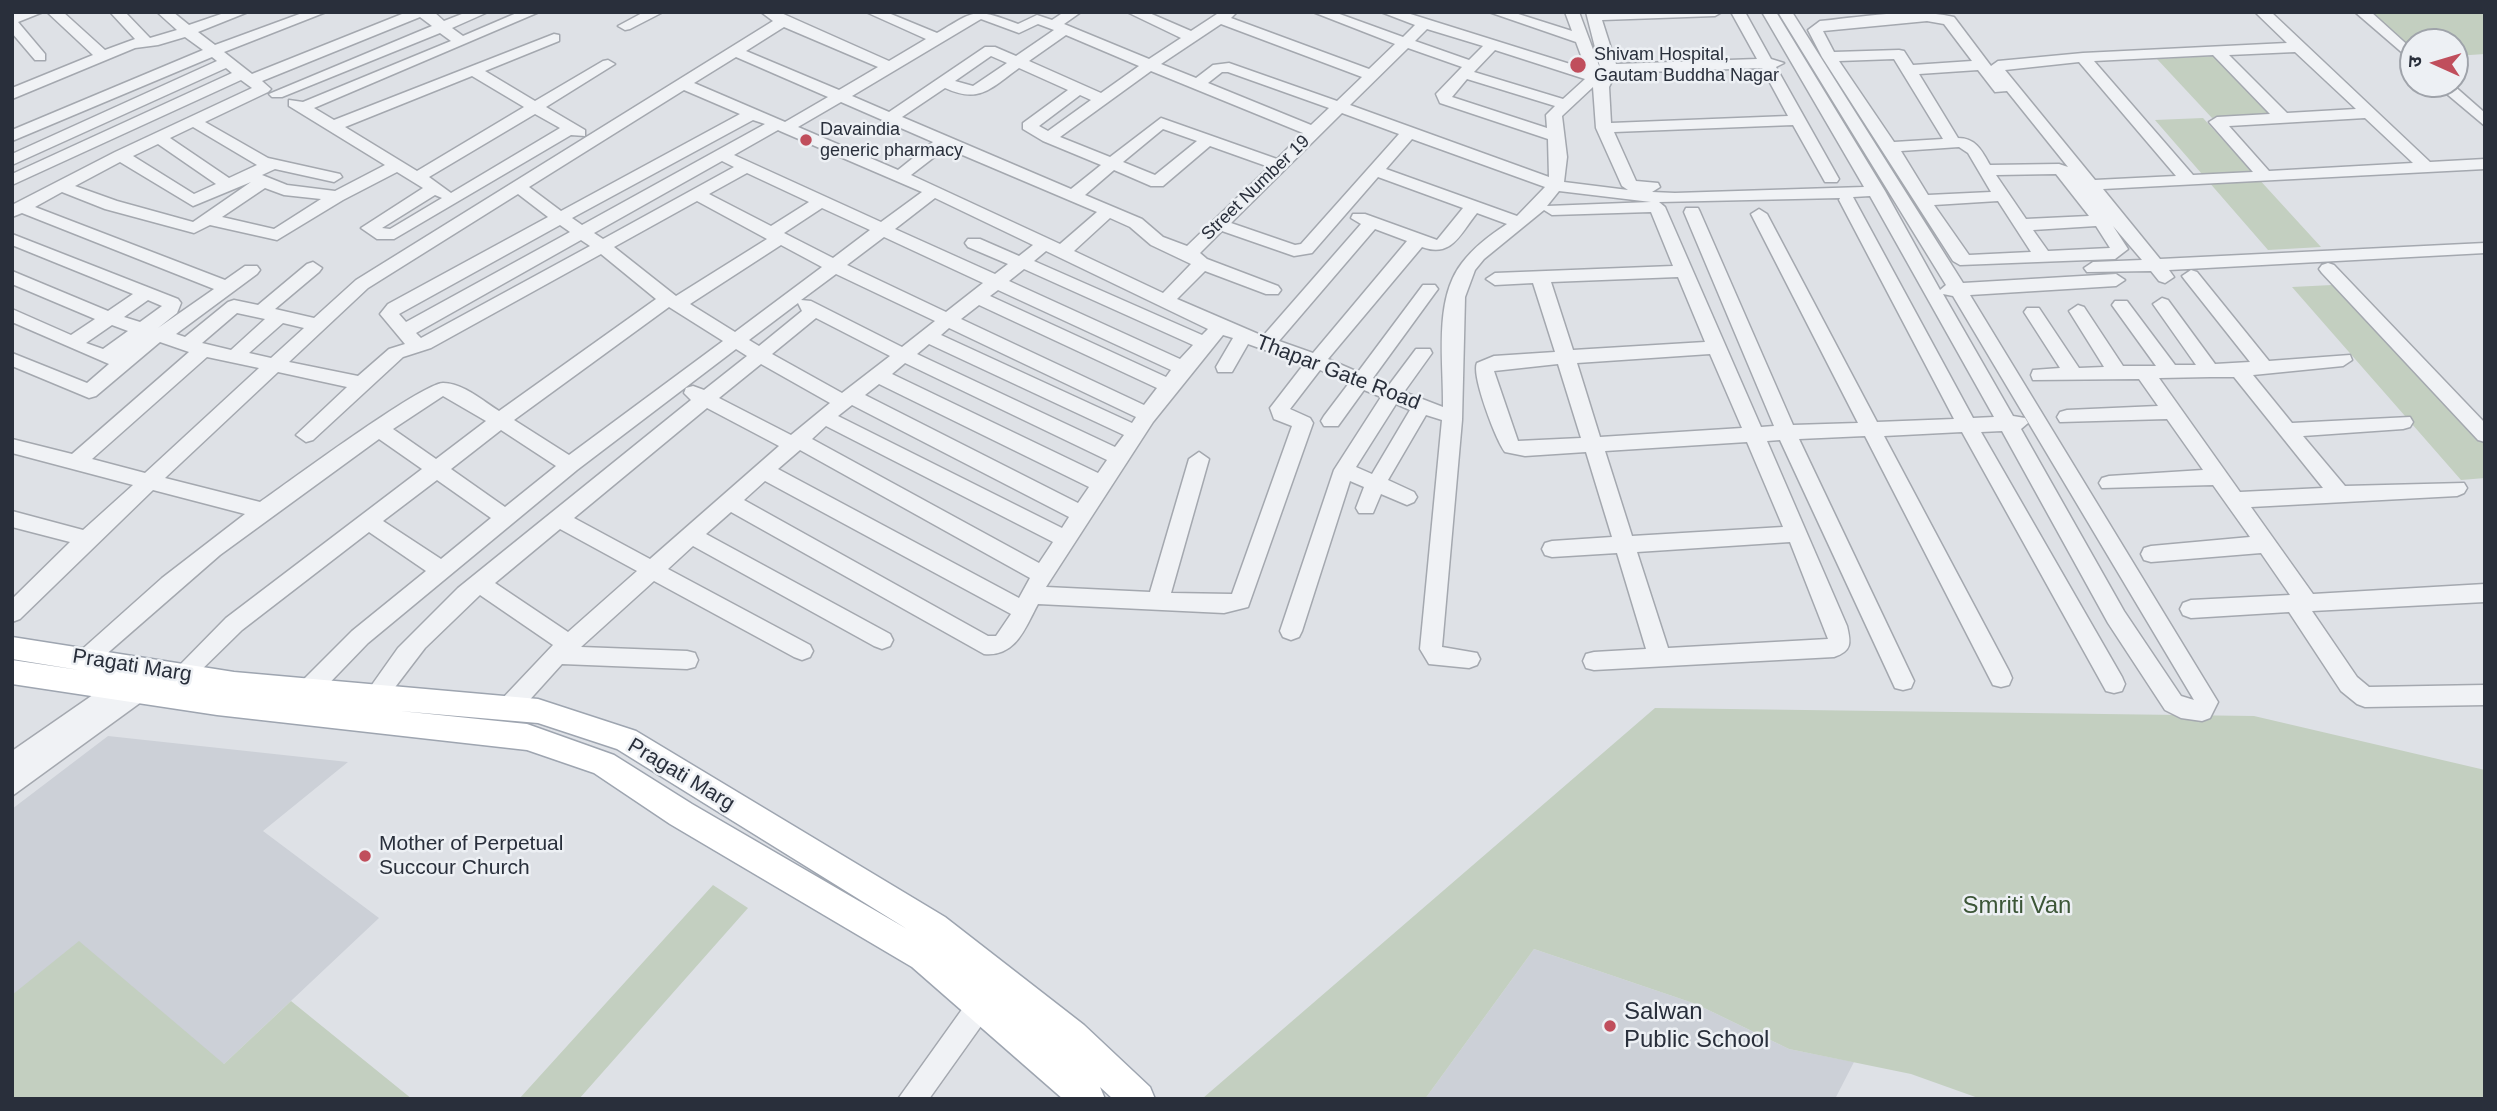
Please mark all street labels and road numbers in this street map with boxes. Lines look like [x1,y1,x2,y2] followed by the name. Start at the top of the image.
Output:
[1197,131,1315,245] street label: Street Number 19
[1252,330,1424,416] street label: Thapar Gate Road
[71,644,193,688] street label: Pragati Marg
[623,733,739,817] street label: Pragati Marg

